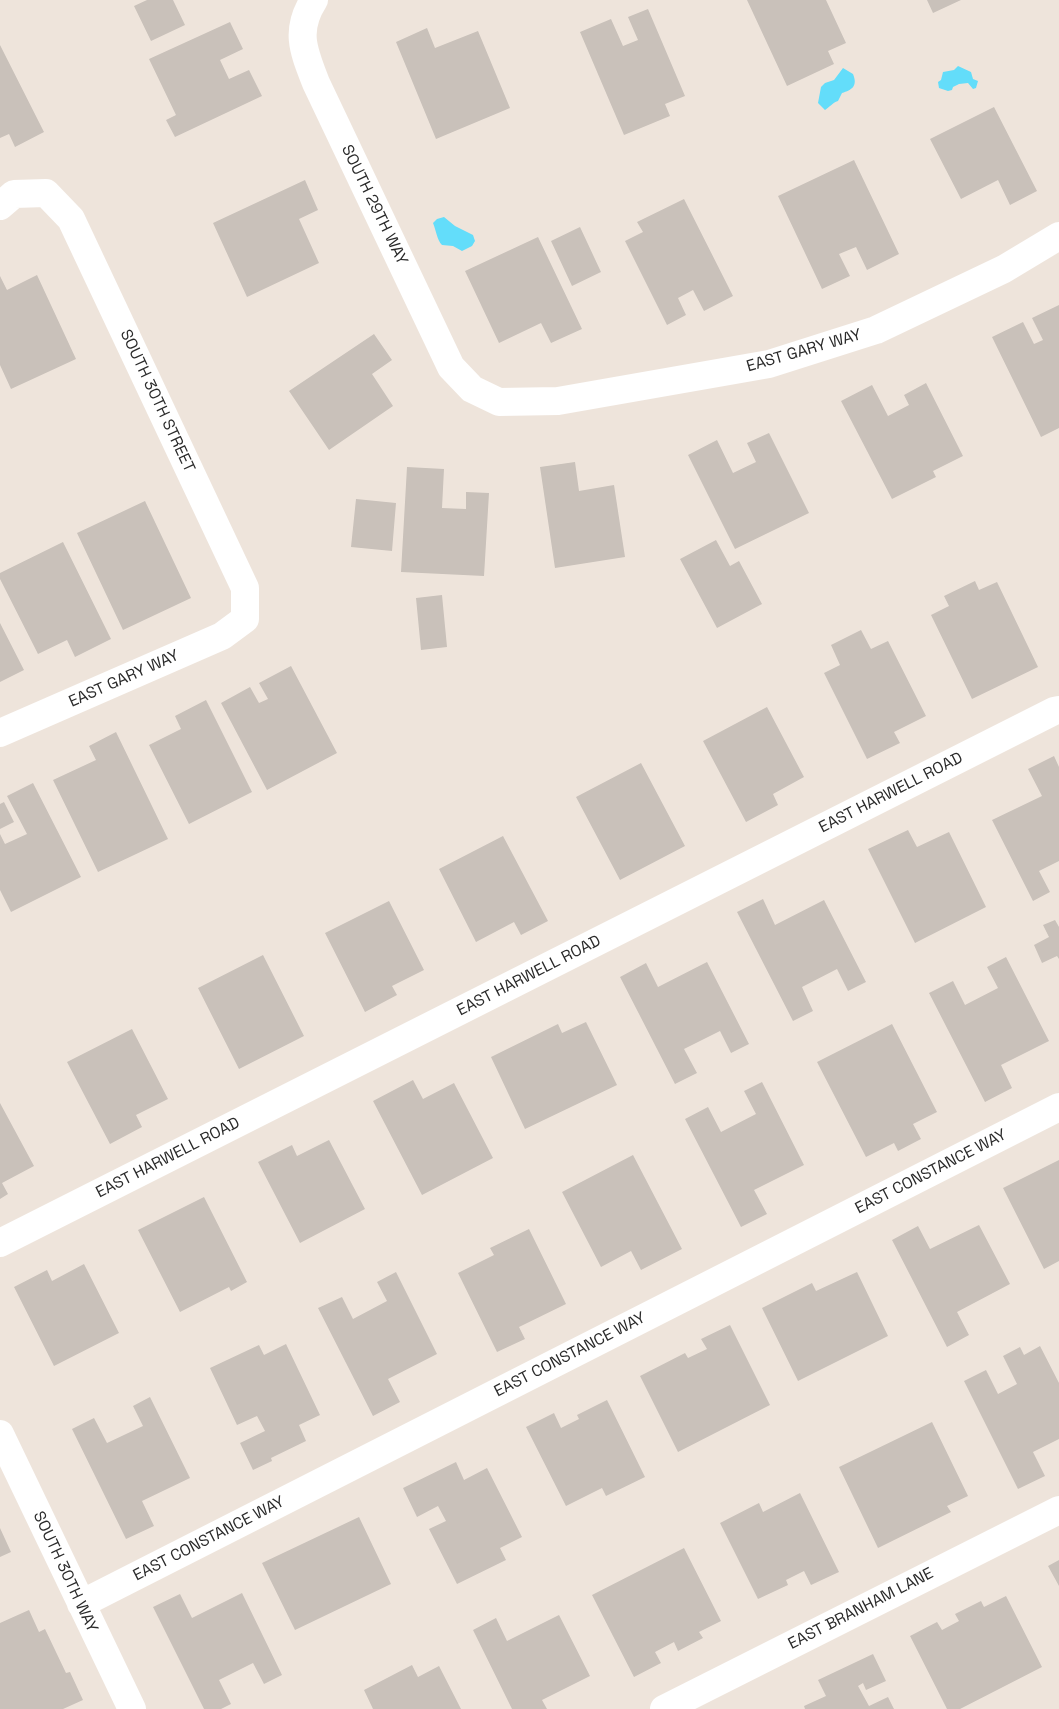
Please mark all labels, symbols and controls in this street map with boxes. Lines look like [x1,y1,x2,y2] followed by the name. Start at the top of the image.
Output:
[337,142,411,268] street label: SOUTH 29TH WAY
[744,325,864,377] street label: EAST GARY WAY
[115,327,199,475] street label: SOUTH 30TH STREET
[66,646,182,712] street label: EAST GARY WAY
[816,748,966,838] street label: EAST HARWELL ROAD
[454,931,604,1021] street label: EAST HARWELL ROAD
[93,1113,243,1203] street label: EAST HARWELL ROAD
[852,1125,1010,1219] street label: EAST CONSTANCE WAY
[491,1308,649,1402] street label: EAST CONSTANCE WAY
[130,1492,288,1586] street label: EAST CONSTANCE WAY
[29,1508,101,1636] street label: SOUTH 30TH WAY
[785,1564,937,1654] street label: EAST BRANHAM LANE

